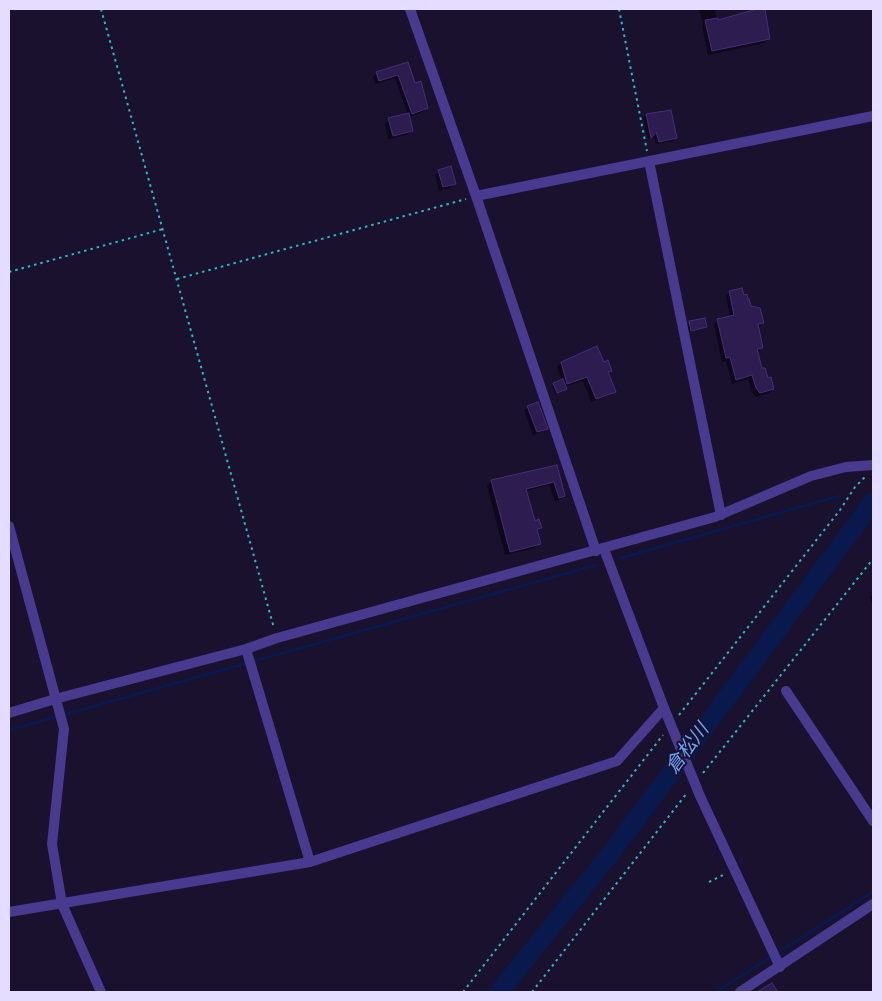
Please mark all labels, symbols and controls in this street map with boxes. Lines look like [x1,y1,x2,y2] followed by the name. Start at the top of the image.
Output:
[662,719,714,779] water label: 倉松川

